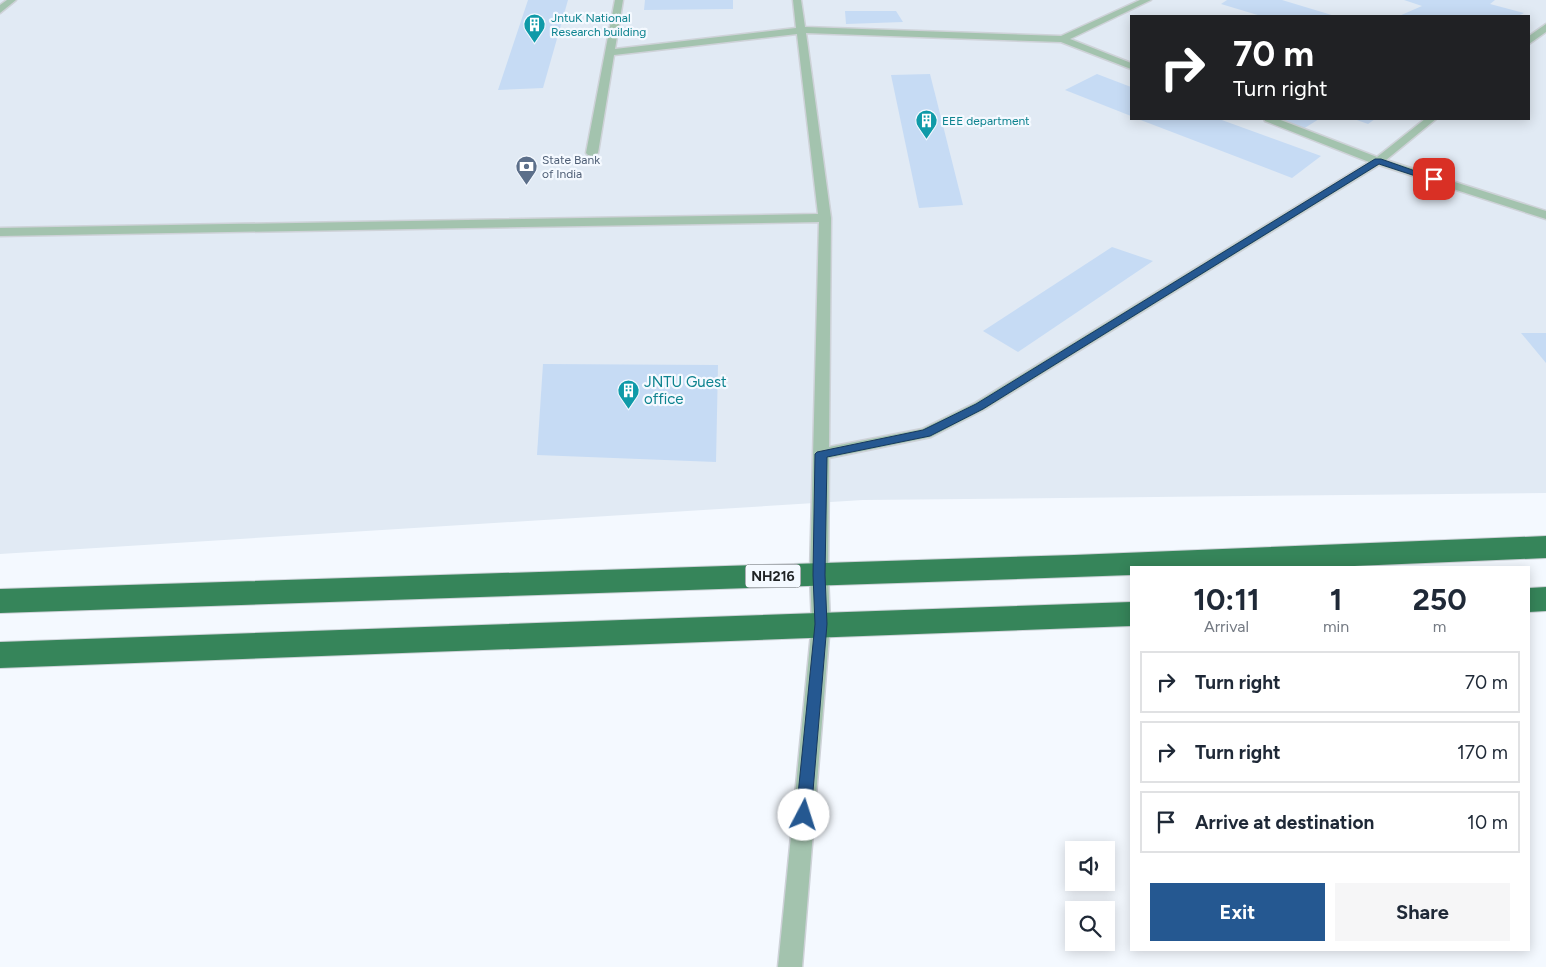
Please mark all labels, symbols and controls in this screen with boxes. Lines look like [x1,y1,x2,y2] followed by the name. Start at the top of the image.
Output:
[551,11,646,39] place label: JntuK National Research building
[523,13,547,44] building icon: JntuK National Research building
[1233,33,1314,75] text: 70 m
[1150,35,1215,100] icon: right
[1233,75,1328,102] text: Turn right
[914,109,938,140] building icon: EEE department
[942,114,1030,128] place label: EEE department
[542,153,600,181] place label: State Bank of India
[514,155,538,186] bank icon: State Bank of India
[1413,158,1455,200] pin
[1420,165,1448,193] icon: arrive
[644,373,727,408] place label: JNTU Guest office
[616,379,640,410] building icon: JNTU Guest office
[746,564,800,588] road number: NH216
[1193,581,1260,618] text: 10:11
[1330,581,1342,618] text: 1
[1412,581,1467,618] text: 250
[1204,617,1249,636] text: Arrival
[1323,617,1349,636] text: min
[1433,617,1446,636] text: m
[1152,668,1180,696] icon: right
[1195,671,1281,694] text: Turn right
[1465,671,1508,694] text: 70 m
[1152,738,1180,766] icon: right
[1195,741,1281,764] text: Turn right
[1457,741,1508,764] text: 170 m
[777,788,829,840] position arrow
[1152,808,1180,836] icon: arrive
[1195,811,1374,834] text: Arrive at destination
[1467,811,1508,834] text: 10 m
[1065,841,1115,951] map controls
[1065,841,1115,891] button: sound
[1150,883,1325,941] button: Exit
[1335,883,1510,941] button: Share
[1065,901,1115,951] button: search

